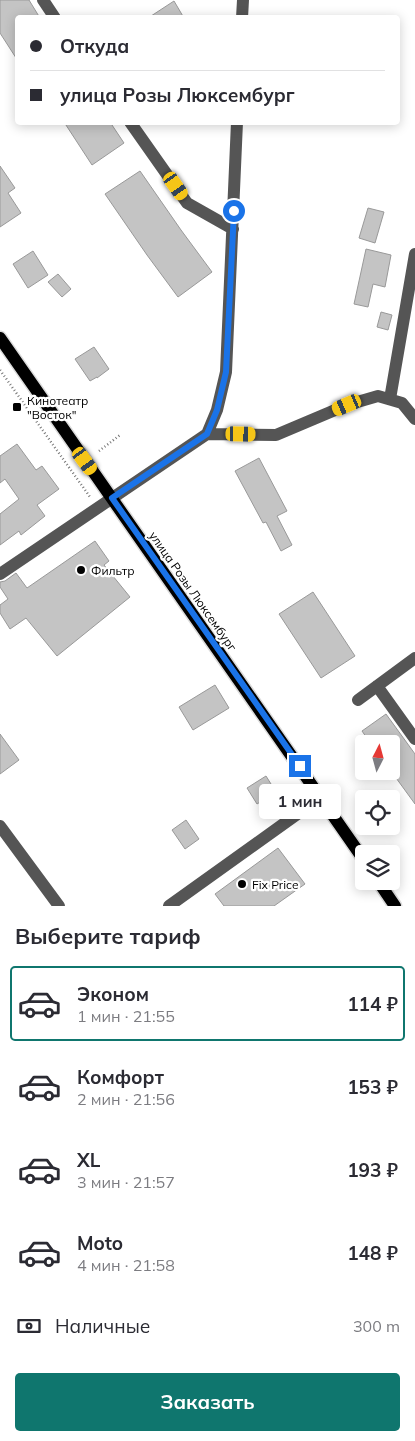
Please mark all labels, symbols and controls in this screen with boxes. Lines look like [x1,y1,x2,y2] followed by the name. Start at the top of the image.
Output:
[60,34,129,58] text: Откуда
[60,83,295,107] text: улица Розы Люксембург
[161,169,190,203] car
[223,200,245,222] route start
[330,392,363,418] car
[27,393,88,422] place label: Кинотеатр "Восток"
[11,401,23,413] marker: Кинотеатр "Восток"
[225,426,256,442] car
[70,444,99,478] car
[146,528,240,654] street label: улица Розы Люксембург
[91,563,135,578] place label: Фильтр
[75,564,87,576] marker: Фильтр
[355,735,400,780] north arrow
[355,735,400,890] map controls
[289,755,311,777] route end
[259,784,341,818] callout: 1 мин
[355,790,400,835] button: locate
[278,791,322,811] text: 1 мин
[355,845,400,890] button: layers
[252,877,298,892] place label: Fix Price
[236,878,248,890] marker: Fix Price
[15,922,201,950] text: Выберите тариф
[17,981,62,1026] icon: car
[77,982,149,1006] text: Эконом
[347,992,398,1016] text: 114 ₽
[77,1006,175,1026] text: 1 мин · 21:55
[17,1064,62,1109] icon: car
[77,1065,164,1089] text: Комфорт
[347,1075,398,1099] text: 153 ₽
[77,1089,175,1109] text: 2 мин · 21:56
[17,1147,62,1192] icon: car
[77,1148,100,1172] text: XL
[347,1158,398,1182] text: 193 ₽
[77,1172,175,1192] text: 3 мин · 21:57
[17,1230,62,1275] icon: car
[77,1231,123,1255] text: Moto
[347,1241,398,1265] text: 148 ₽
[77,1255,175,1275] text: 4 мин · 21:58
[15,1312,43,1340] icon: cash
[55,1314,150,1338] text: Наличные
[353,1316,400,1336] text: 300 m
[15,1373,400,1431] button: Заказать

